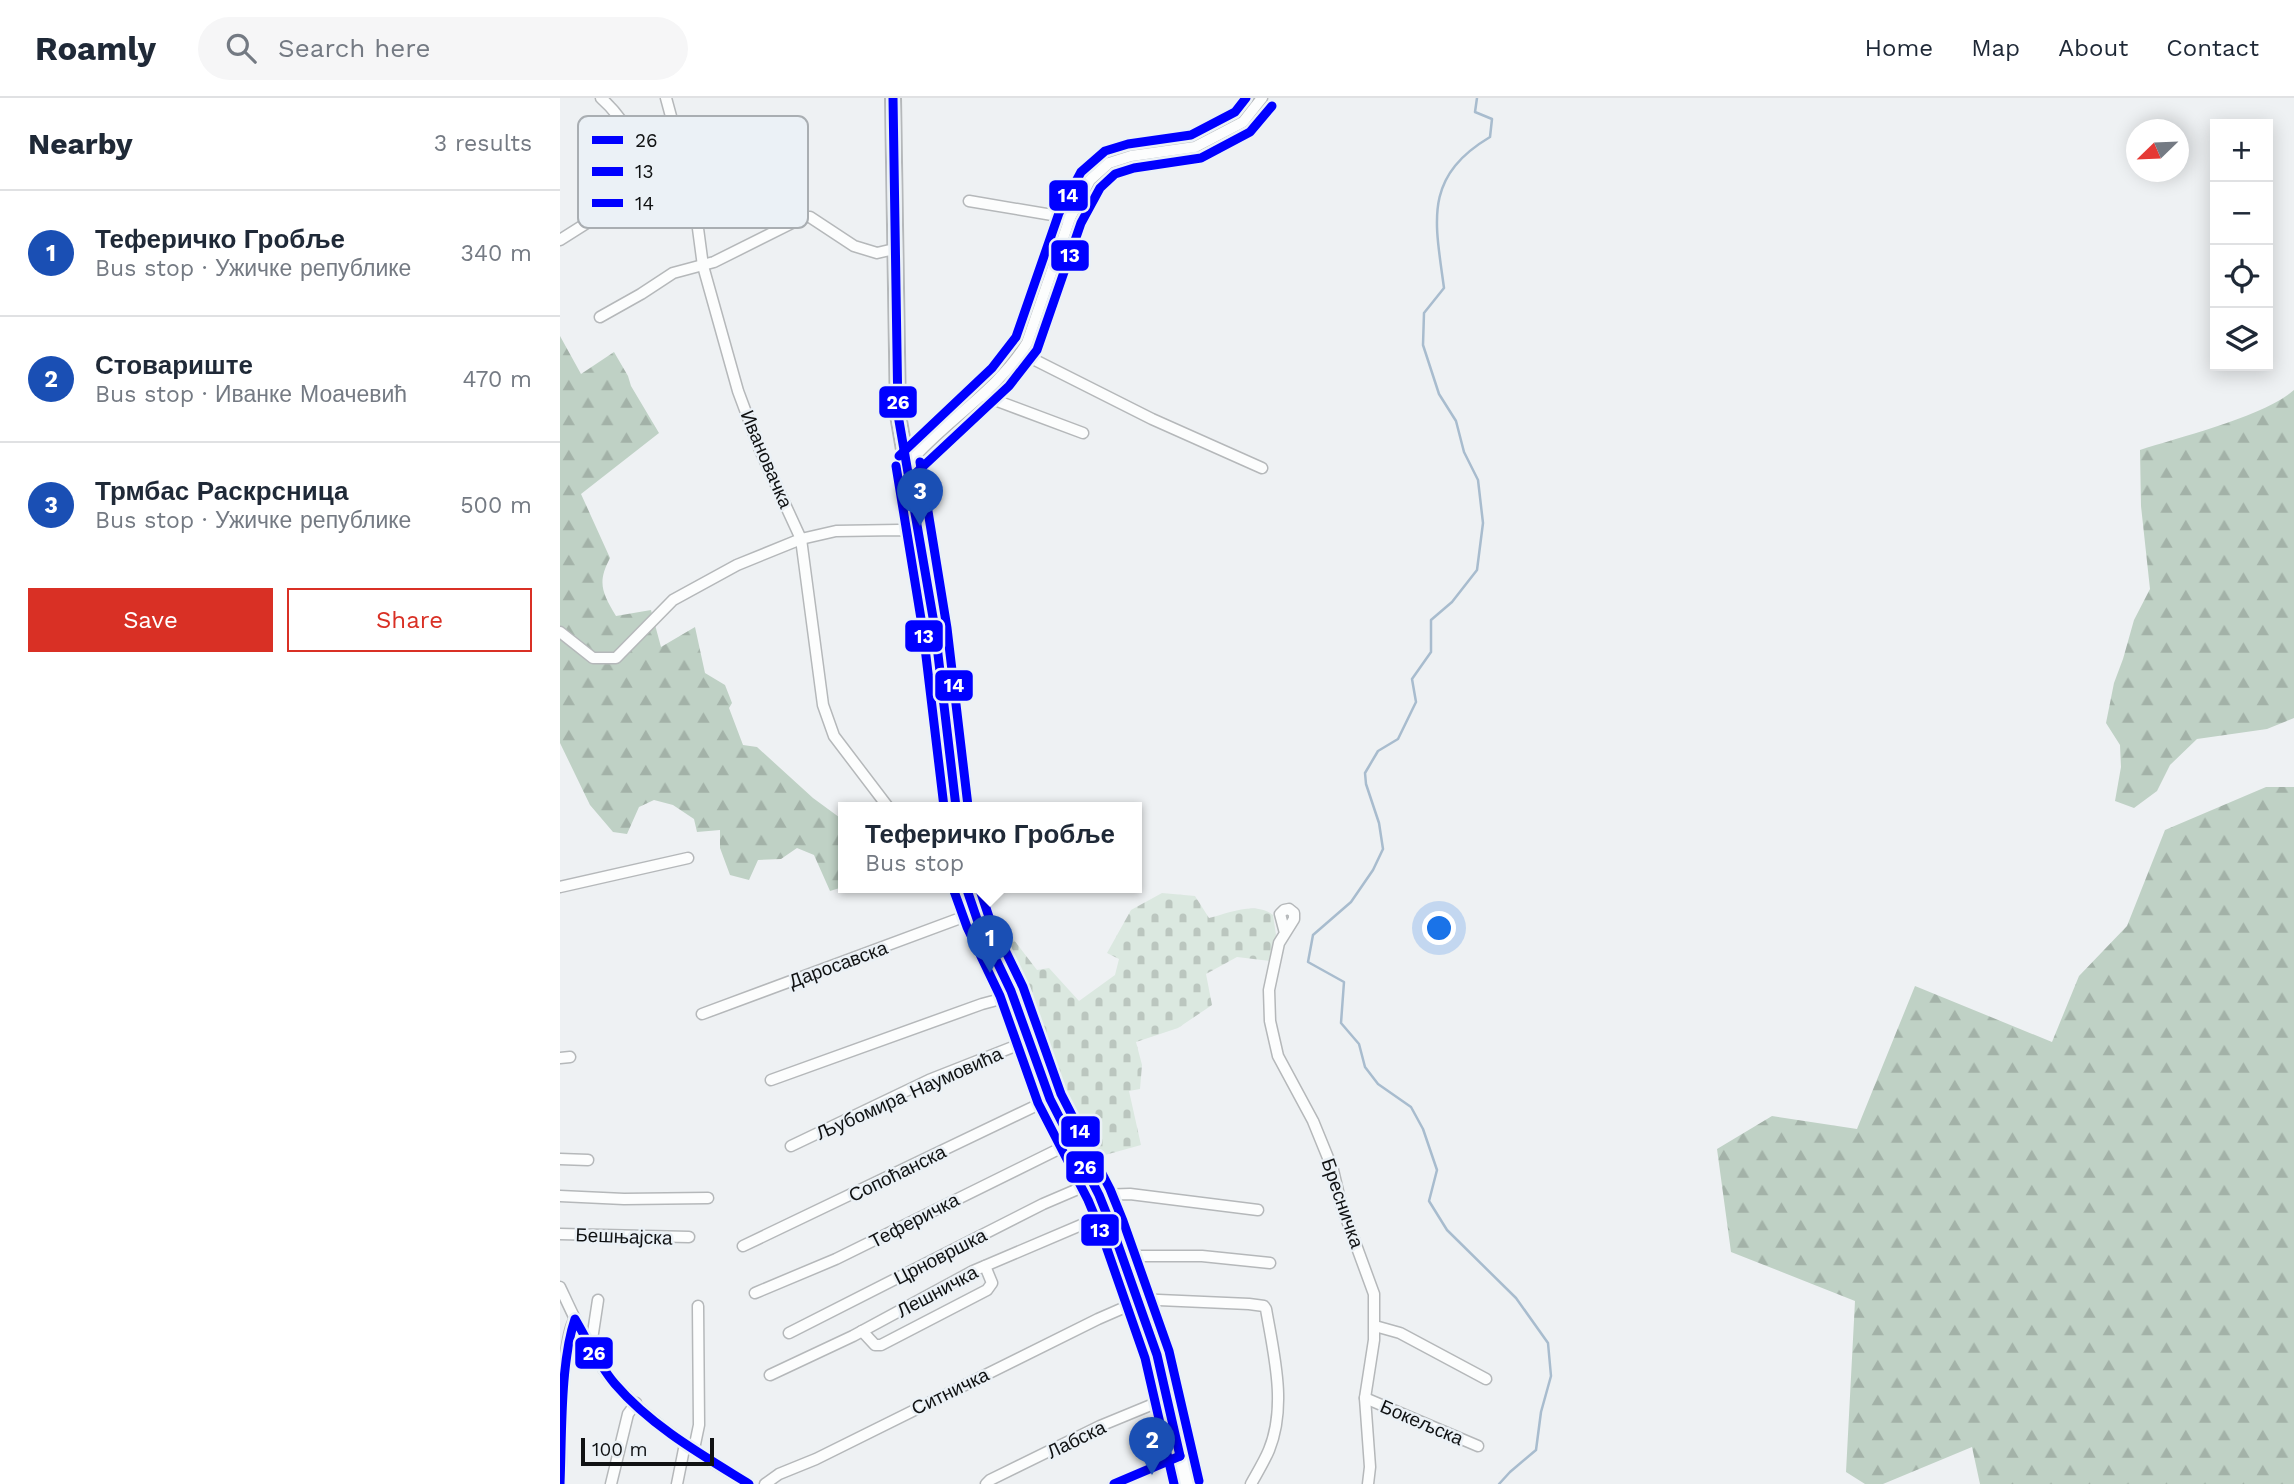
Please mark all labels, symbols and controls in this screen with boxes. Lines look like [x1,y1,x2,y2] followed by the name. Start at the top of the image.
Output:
[198,17,688,80] search box
[35,29,156,68] text: Roamly
[222,29,260,67] icon: search
[278,33,431,63] text: Search here
[1865,34,1933,62] text: Home
[1971,34,2020,62] text: Map
[2058,34,2128,62] text: About
[2166,34,2259,62] text: Contact
[578,116,808,228] legend
[2126,119,2189,182] north arrow
[2210,119,2273,371] map controls
[2210,119,2273,182] button: +
[28,126,133,161] text: Nearby
[635,129,658,152] text: 26
[434,130,532,157] text: 3 results
[635,160,654,183] text: 13
[1048,179,1089,212] line badge: 14
[2210,182,2273,245] button: −
[1058,184,1078,207] text: 14
[635,192,654,215] text: 14
[95,224,345,254] text: Теферичко Гробље
[1050,239,1090,272] line badge: 13
[46,240,56,267] text: 1
[460,240,532,267] text: 340 m
[1060,244,1080,267] text: 13
[2210,245,2273,308] button: locate
[95,255,411,282] text: Bus stop · Ужичке републике
[2210,308,2273,371] button: layers
[95,350,253,380] text: Стовариште
[44,366,58,393] text: 2
[463,366,532,393] text: 470 m
[95,381,407,408] text: Bus stop · Иванке Моачевић
[878,385,918,419] line badge: 26
[886,391,910,414] text: 26
[736,407,798,512] street label: Ивановачка
[897,468,943,526] pin: 3
[95,476,348,506] text: Трмбас Раскрсница
[44,492,58,519] text: 3
[460,492,532,519] text: 500 m
[95,507,411,534] text: Bus stop · Ужичке републике
[28,588,273,652] button: Save
[287,588,532,652] button: Share
[904,619,944,653] line badge: 13
[914,625,934,648] text: 13
[934,669,974,702] line badge: 14
[944,674,964,697] text: 14
[838,802,1142,893] popup
[865,819,1115,849] text: Теферичко Гробље
[865,850,964,877] text: Bus stop
[1422,911,1456,945] your location
[967,915,1013,973] pin: 1
[786,936,891,993] street label: Даросавска
[813,1042,1006,1145] street label: Љубомира Наумовића
[1060,1115,1101,1148] line badge: 14
[1070,1120,1090,1143] text: 14
[845,1140,950,1207] street label: Сопоћанска
[1065,1150,1105,1184] line badge: 26
[1316,1155,1369,1251] street label: Бресничка
[1073,1156,1097,1179] text: 26
[865,1188,963,1253] street label: Теферичка
[1080,1213,1120,1247] line badge: 13
[1090,1219,1110,1242] text: 13
[575,1223,673,1250] street label: Бешњајска
[890,1223,991,1290] street label: Црновршка
[893,1260,982,1322] street label: Лешничка
[574,1336,614,1370] line badge: 26
[582,1342,606,1365] text: 26
[908,1363,993,1420] street label: Ситничка
[1377,1395,1467,1450] street label: Бокељска
[1043,1415,1110,1463] street label: Лабска
[1129,1417,1175,1475] pin: 2
[581,1435,714,1467] scale bar
[592,1438,648,1461] text: 100 m

